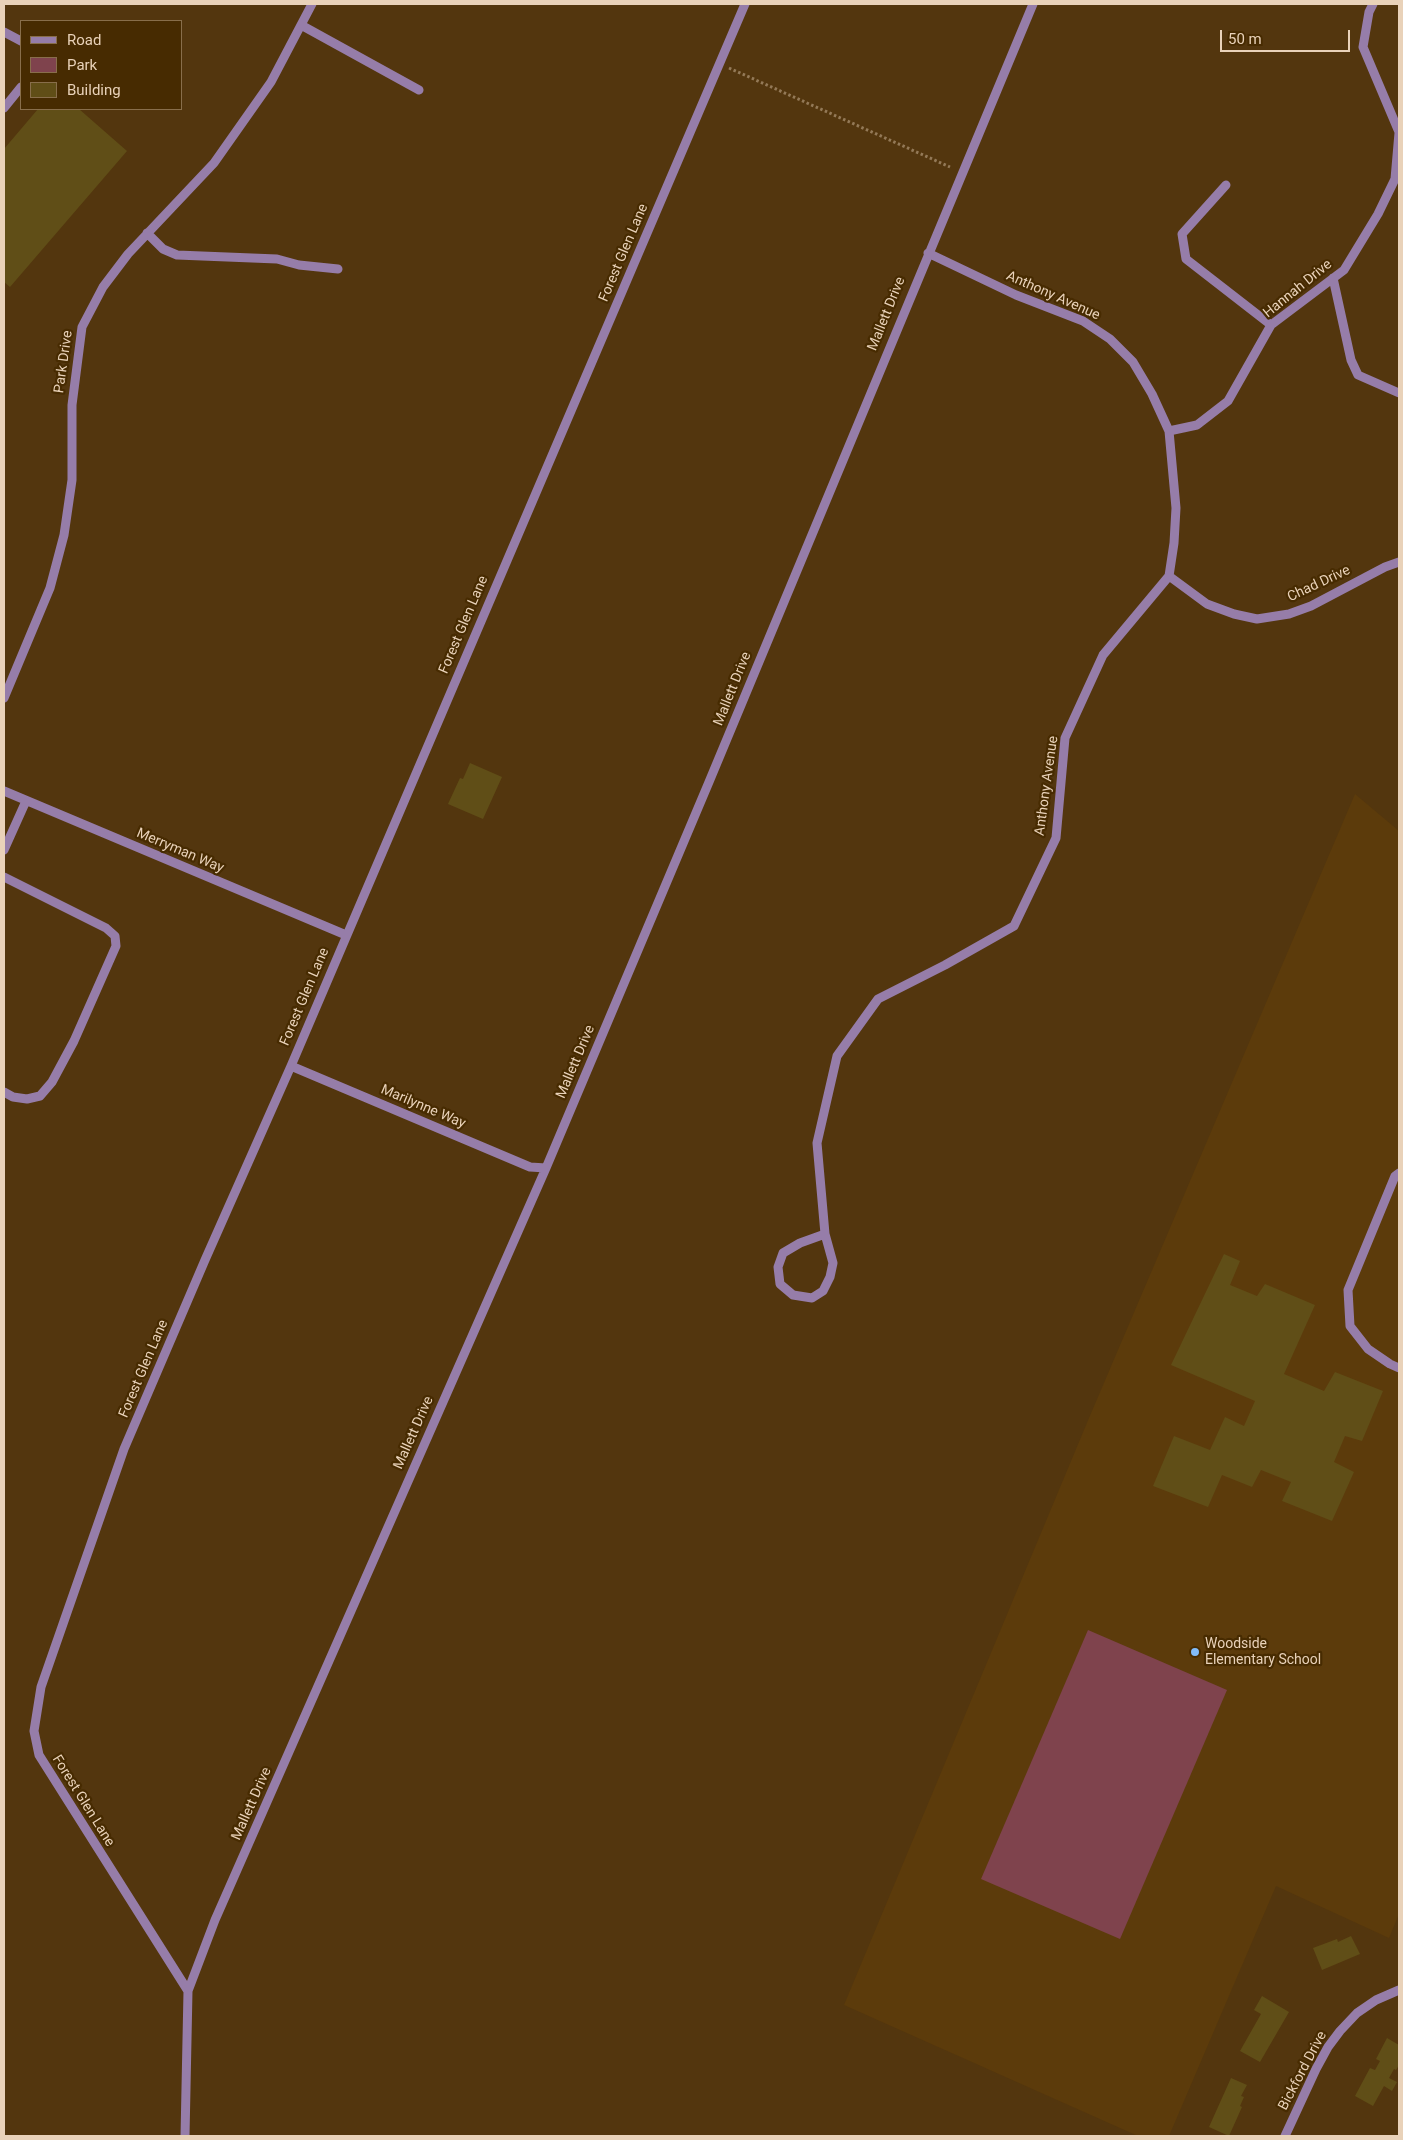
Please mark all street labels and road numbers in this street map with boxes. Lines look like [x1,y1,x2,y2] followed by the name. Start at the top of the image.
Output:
[596,201,652,305] street label: Forest Glen Lane
[1260,256,1336,322] street label: Hannah Drive
[1004,268,1102,324] street label: Anthony Avenue
[865,275,909,353] street label: Mallett Drive
[51,330,77,394] street label: Park Drive
[1285,562,1353,606] street label: Chad Drive
[436,573,492,677] street label: Forest Glen Lane
[711,650,755,728] street label: Mallett Drive
[1032,735,1062,837] street label: Anthony Avenue
[134,825,226,877] street label: Merryman Way
[277,945,333,1049] street label: Forest Glen Lane
[553,1023,599,1101] street label: Mallett Drive
[378,1082,468,1132] street label: Marilynne Way
[116,1317,172,1421] street label: Forest Glen Lane
[390,1394,438,1472] street label: Mallett Drive
[48,1752,118,1850] street label: Forest Glen Lane
[228,1765,276,1843] street label: Mallett Drive
[1275,2029,1331,2113] street label: Bickford Drive

